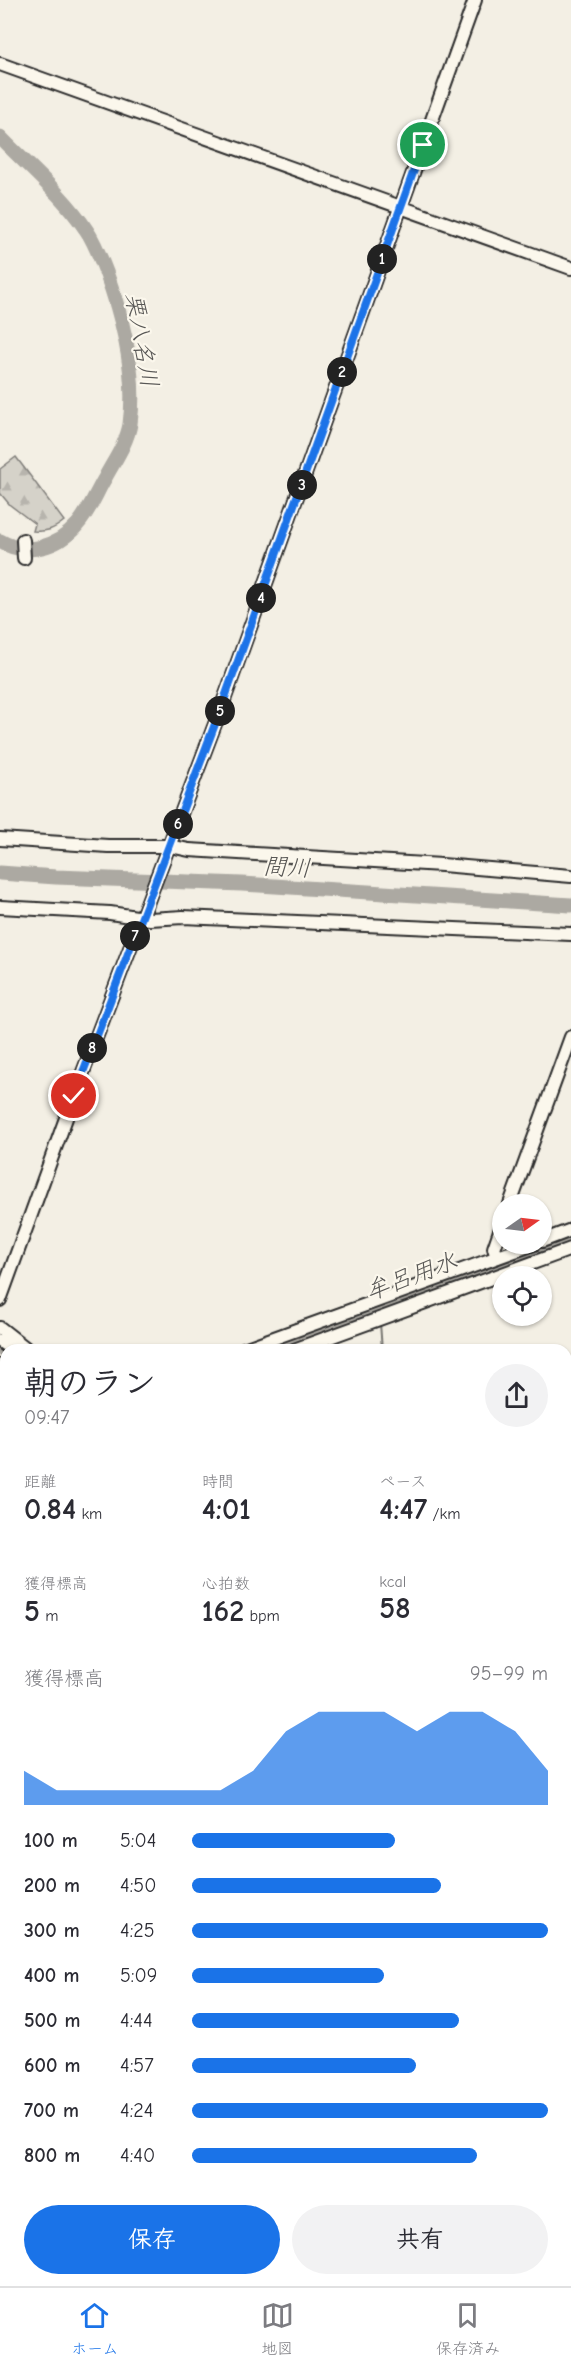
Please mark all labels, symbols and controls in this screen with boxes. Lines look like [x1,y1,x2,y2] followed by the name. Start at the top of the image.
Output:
[397,119,448,170] pin
[406,128,439,161] icon: arrive
[367,244,397,274] pin: 1
[379,250,385,268] text: 1
[120,290,164,390] water label: 栗八名川
[327,357,357,387] pin: 2
[338,363,346,381] text: 2
[287,470,317,500] pin: 3
[298,476,306,494] text: 3
[246,583,276,613] pin: 4
[257,589,265,607] text: 4
[205,696,235,726] pin: 5
[216,702,224,720] text: 5
[163,809,193,839] pin: 6
[174,815,182,833] text: 6
[262,852,312,882] water label: 間川
[120,921,150,951] pin: 7
[131,927,139,945] text: 7
[77,1033,107,1063] pin: 8
[88,1039,96,1057] text: 8
[48,1070,99,1121] pin
[57,1079,90,1112] icon: check
[492,1194,552,1254] north arrow
[492,1194,552,1326] map controls
[361,1246,461,1306] water label: 牟呂用水
[492,1266,552,1326] button: locate
[24,1364,156,1402] text: 朝のラン
[485,1364,548,1427] button: share
[24,1406,70,1429] text: 09:47
[24,1473,56,1491] text: 距離
[202,1473,234,1491] text: 時間
[379,1473,426,1491] text: ペース
[24,1492,76,1527] text: 0.84
[202,1492,251,1527] text: 4:01
[379,1492,427,1527] text: 4:47
[76,1505,102,1523] text: km
[427,1505,460,1523] text: /km
[379,1573,406,1591] text: kcal
[24,1575,88,1593] text: 獲得標高
[202,1575,250,1593] text: 心拍数
[379,1591,411,1626] text: 58
[24,1594,40,1629] text: 5
[202,1594,244,1629] text: 162
[40,1607,59,1625] text: m
[244,1607,280,1625] text: bpm
[470,1662,548,1685] text: 95–99 m
[24,1667,104,1690] text: 獲得標高
[24,1829,78,1852] text: 100 m
[120,1829,156,1852] text: 5:04
[24,1874,80,1897] text: 200 m
[120,1874,156,1897] text: 4:50
[24,1919,80,1942] text: 300 m
[120,1919,155,1942] text: 4:25
[24,1964,79,1987] text: 400 m
[120,1964,157,1987] text: 5:09
[24,2009,81,2032] text: 500 m
[120,2009,153,2032] text: 4:44
[24,2054,80,2077] text: 600 m
[120,2054,154,2077] text: 4:57
[24,2099,79,2122] text: 700 m
[120,2099,153,2122] text: 4:24
[24,2144,80,2167] text: 800 m
[120,2144,155,2167] text: 4:40
[24,2205,280,2274] button: 保存
[292,2205,548,2274] button: 共有
[71,2299,118,2359] tab: ホーム
[261,2299,294,2359] tab: 地図
[436,2299,500,2359] tab: 保存済み

